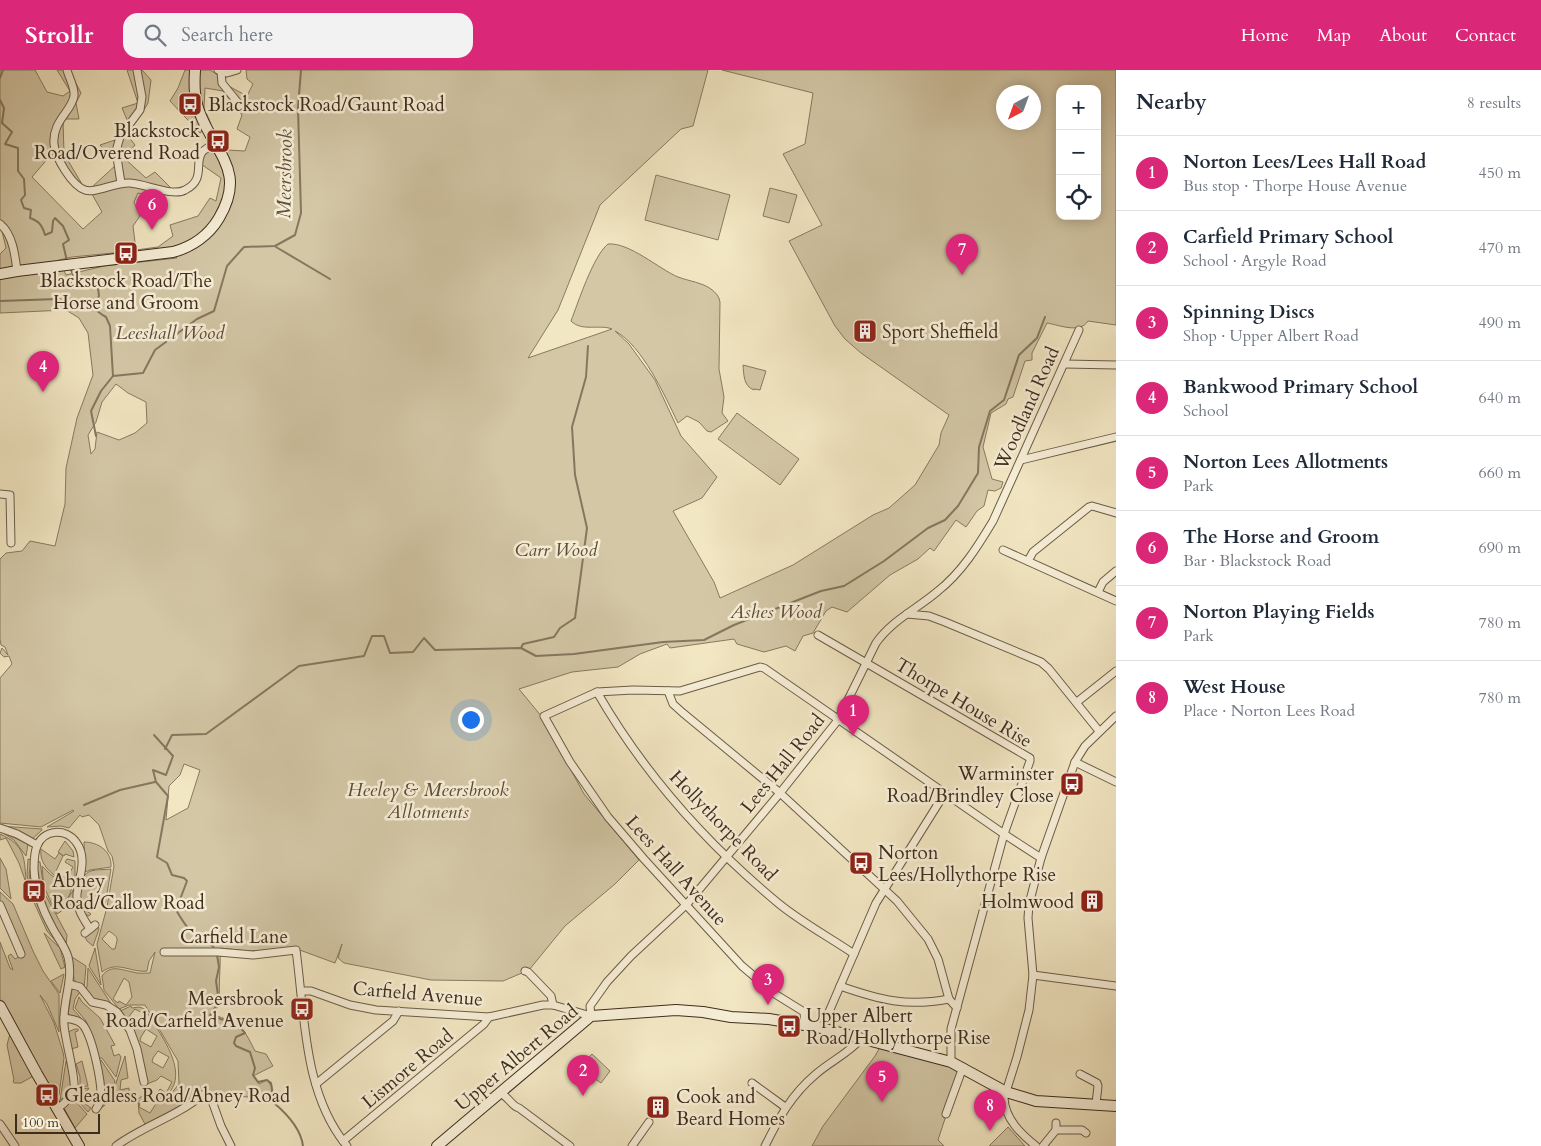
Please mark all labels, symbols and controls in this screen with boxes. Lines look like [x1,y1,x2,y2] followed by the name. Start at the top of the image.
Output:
[123,13,473,58] search box
[25,19,93,52] text: Strollr
[141,21,169,49] icon: search
[181,22,273,48] text: Search here
[1241,23,1289,48] text: Home
[1317,23,1351,48] text: Map
[1379,23,1427,48] text: About
[1455,23,1516,48] text: Contact
[996,85,1041,130] north arrow
[1056,85,1101,220] map controls
[1056,85,1101,130] button: +
[1136,88,1207,117] text: Nearby
[177,91,203,117] bus stop icon: Blackstock Road/Gaunt Road
[208,92,445,118] place label: Blackstock Road/Gaunt Road
[1467,92,1521,114] text: 8 results
[34,118,201,166] place label: Blackstock Road/Overend Road
[205,128,231,154] bus stop icon: Blackstock Road/Overend Road
[270,129,299,219] water label: Meersbrook
[1056,130,1101,175] button: −
[1183,149,1426,175] text: Norton Lees/Lees Hall Road
[1148,162,1156,184] text: 1
[1479,162,1521,184] text: 450 m
[1056,175,1101,220] button: locate
[1183,175,1407,197] text: Bus stop · Thorpe House Avenue
[136,189,168,230] pin: 6
[1183,224,1393,250] text: Carfield Primary School
[946,234,978,275] pin: 7
[1148,237,1156,259] text: 2
[1479,237,1521,259] text: 470 m
[113,240,139,266] bus stop icon: Blackstock Road/The Horse and Groom
[1183,250,1327,272] text: School · Argyle Road
[40,268,212,316] place label: Blackstock Road/The Horse and Groom
[1183,299,1315,325] text: Spinning Discs
[1148,312,1156,334] text: 3
[1479,312,1521,334] text: 490 m
[852,318,878,344] building icon: Sport Sheffield
[882,319,999,345] place label: Sport Sheffield
[116,320,225,346] park label: Leeshall Wood
[1183,325,1359,347] text: Shop · Upper Albert Road
[988,343,1066,475] street label: Woodland Road
[27,351,59,392] pin: 4
[1183,374,1418,400] text: Bankwood Primary School
[1148,387,1156,409] text: 4
[1479,387,1521,409] text: 640 m
[1183,400,1228,422] text: School
[1183,449,1388,475] text: Norton Lees Allotments
[1148,462,1156,484] text: 5
[1479,462,1521,484] text: 660 m
[1183,475,1214,497] text: Park
[1183,524,1379,550] text: The Horse and Groom
[515,537,598,563] park label: Carr Wood
[1148,537,1156,559] text: 6
[1479,537,1521,559] text: 690 m
[1183,550,1331,572] text: Bar · Blackstock Road
[729,599,822,625] park label: Ashes Wood
[1183,599,1375,625] text: Norton Playing Fields
[1148,612,1156,634] text: 7
[1479,612,1521,634] text: 780 m
[1183,625,1214,647] text: Park
[890,652,1037,754] street label: Thorpe House Rise
[1183,674,1286,700] text: West House
[1148,687,1156,709] text: 8
[1479,687,1521,709] text: 780 m
[837,695,869,736] pin: 1
[1183,700,1355,722] text: Place · Norton Lees Road
[458,707,484,733] your location
[735,708,831,819] street label: Lees Hall Road
[887,761,1054,809] place label: Warminster Road/Brindley Close
[664,764,783,887] street label: Hollythorpe Road
[1059,771,1085,797] bus stop icon: Warminster Road/Brindley Close
[347,777,509,825] park label: Heeley & Meersbrook Allotments
[620,810,733,932] street label: Lees Hall Avenue
[878,840,1056,888] place label: Norton Lees/Hollythorpe Rise
[848,850,874,876] bus stop icon: Norton Lees/Hollythorpe Rise
[52,868,205,916] place label: Abney Road/Callow Road
[21,878,47,904] bus stop icon: Abney Road/Callow Road
[1079,888,1105,914] building icon: Holmwood
[981,889,1074,915] place label: Holmwood
[180,924,288,950] street label: Carfield Lane
[752,964,784,1005] pin: 3
[352,975,484,1013] street label: Carfield Avenue
[105,986,285,1034] place label: Meersbrook Road/Carfield Avenue
[289,996,315,1022] bus stop icon: Meersbrook Road/Carfield Avenue
[450,999,584,1117] street label: Upper Albert Road
[806,1003,991,1051] place label: Upper Albert Road/Hollythorpe Rise
[776,1013,802,1039] bus stop icon: Upper Albert Road/Hollythorpe Rise
[356,1023,459,1115] street label: Lismore Road
[567,1055,599,1096] pin: 2
[866,1061,898,1102] pin: 5
[34,1082,60,1108] bus stop icon: Gleadless Road/Abney Road
[64,1083,290,1109] place label: Gleadless Road/Abney Road
[676,1084,785,1132] place label: Cook and Beard Homes
[974,1090,1006,1131] pin: 8
[645,1094,671,1120] building icon: Cook and Beard Homes
[15,1111,100,1134] scale bar
[22,1113,59,1132] text: 100 m

